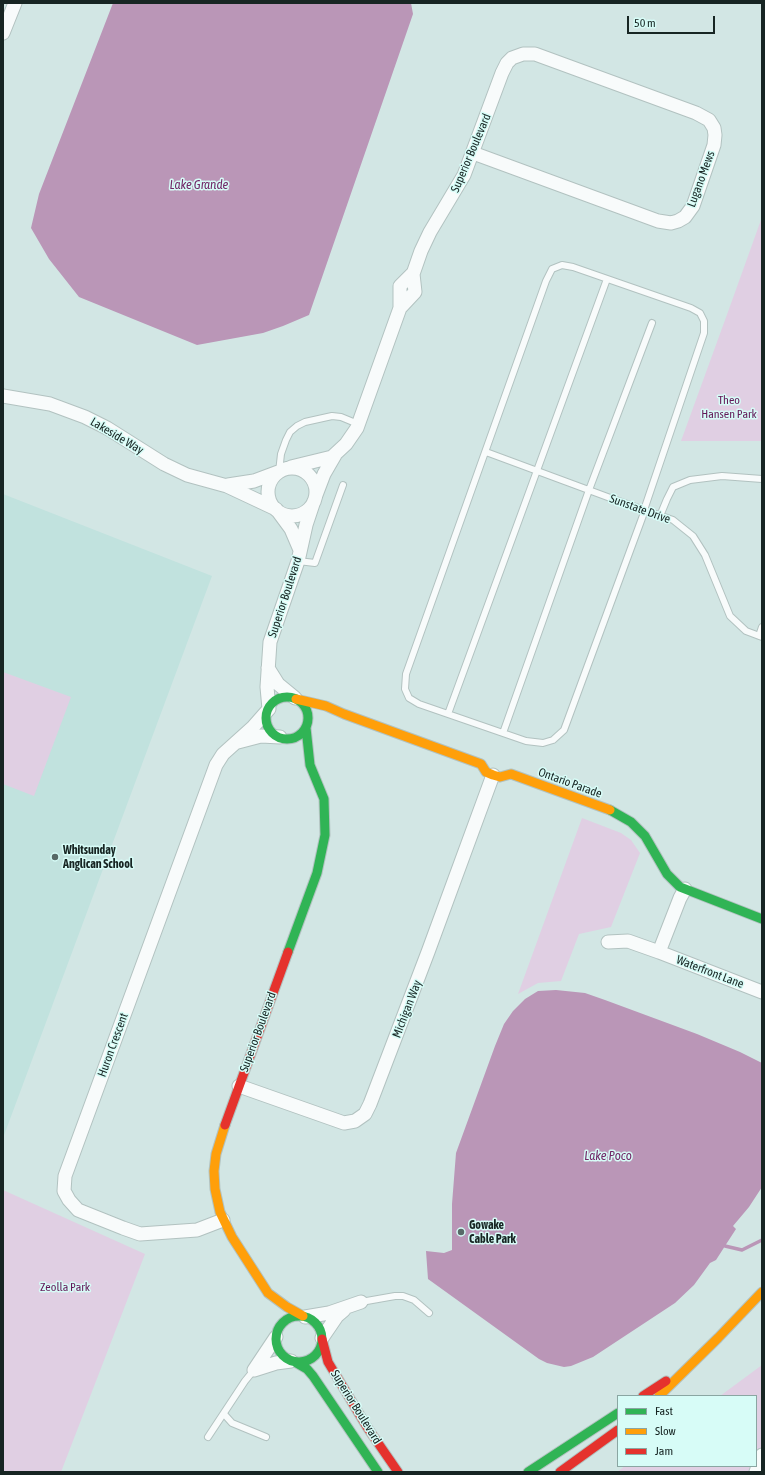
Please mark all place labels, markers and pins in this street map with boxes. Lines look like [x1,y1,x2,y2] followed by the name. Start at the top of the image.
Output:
[63,843,133,871] place label: Whitsunday Anglican School
[50,852,60,862] marker: Whitsunday Anglican School
[469,1218,516,1246] place label: Gowake Cable Park
[456,1227,466,1237] marker: Gowake Cable Park

